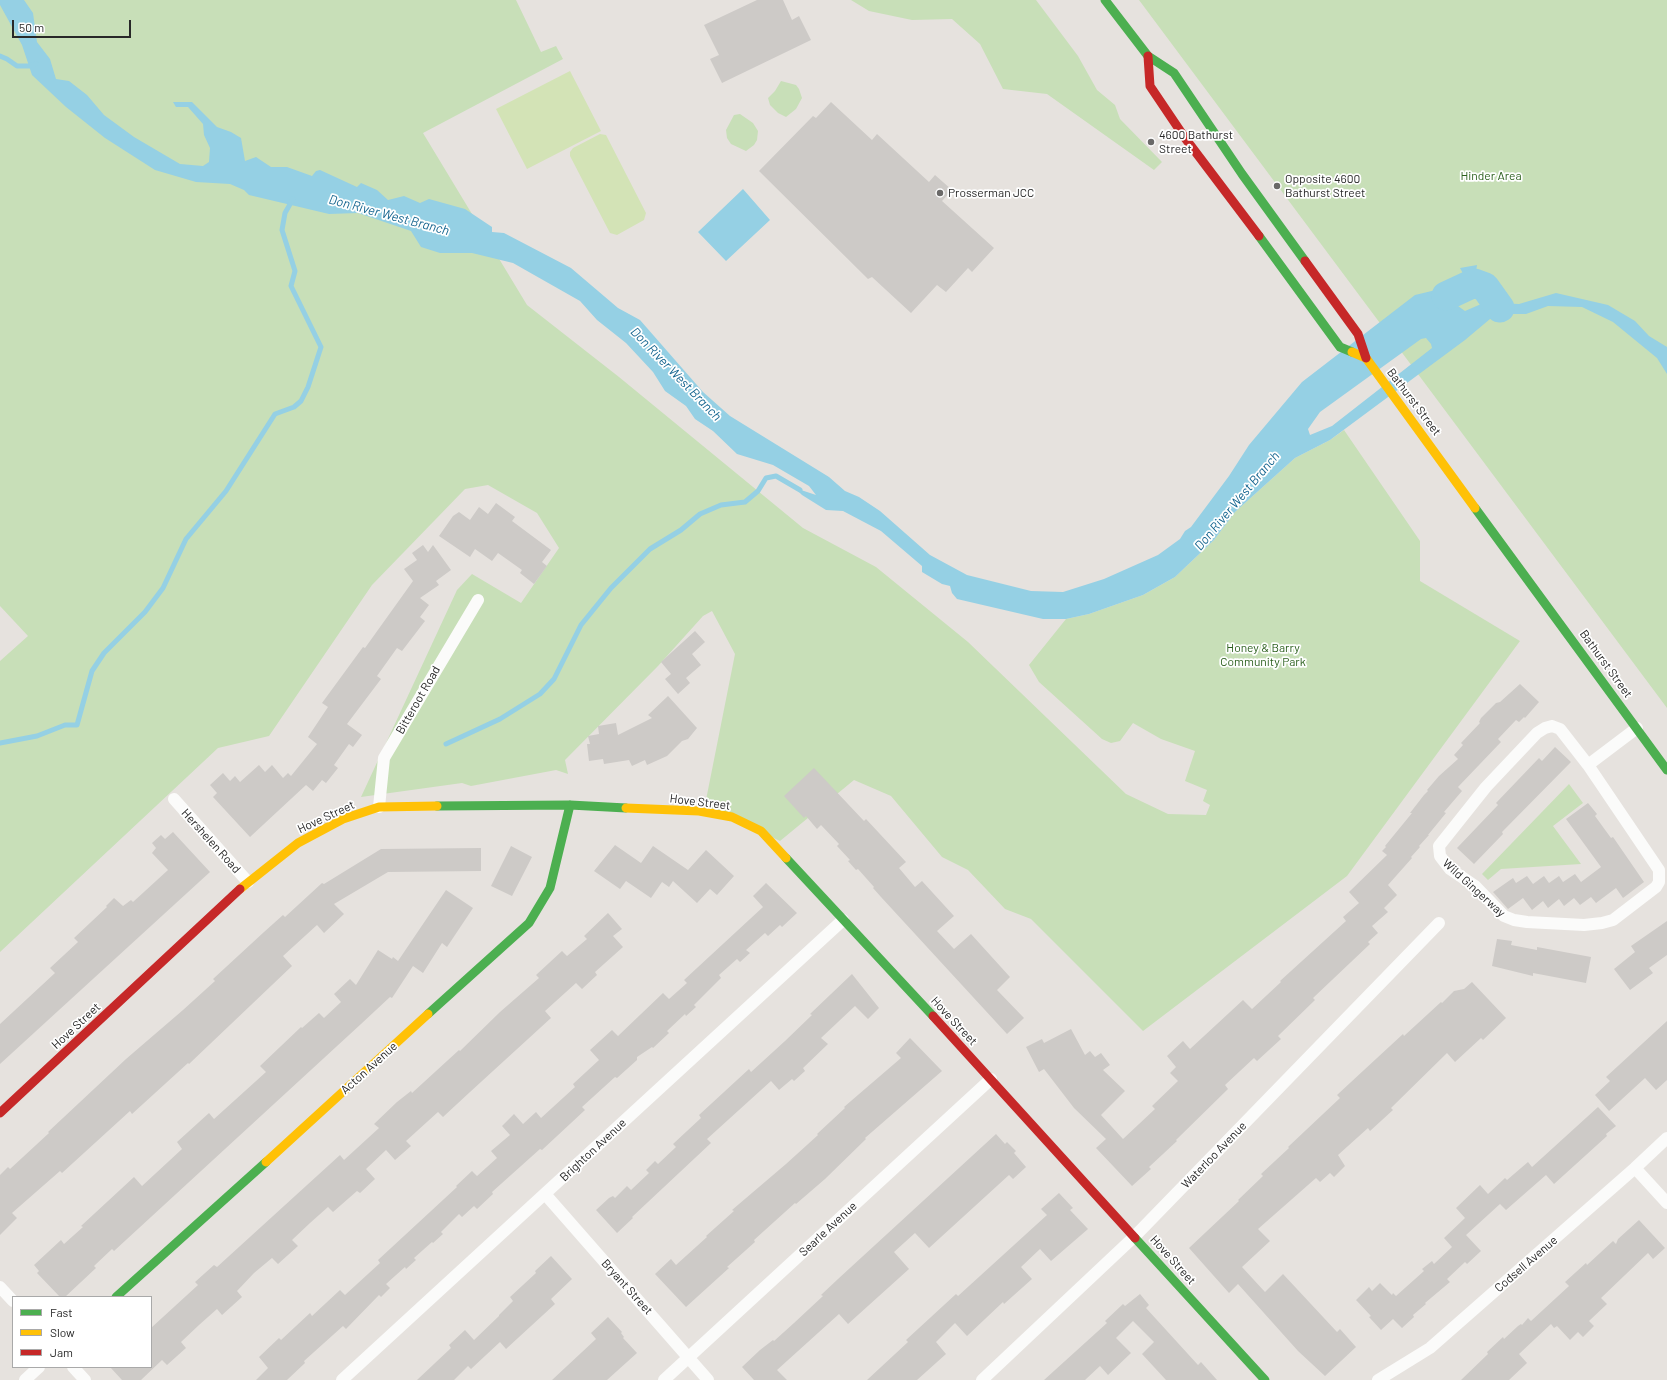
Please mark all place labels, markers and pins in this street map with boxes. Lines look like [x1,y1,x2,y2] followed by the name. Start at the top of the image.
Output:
[1159,128,1233,156] place label: 4600 Bathurst Street
[1146,137,1156,147] marker: 4600 Bathurst Street
[1285,172,1365,200] place label: Opposite 4600 Bathurst Street
[1272,181,1282,191] marker: Opposite 4600 Bathurst Street
[948,186,1034,200] place label: Prosserman JCC
[935,188,945,198] marker: Prosserman JCC

